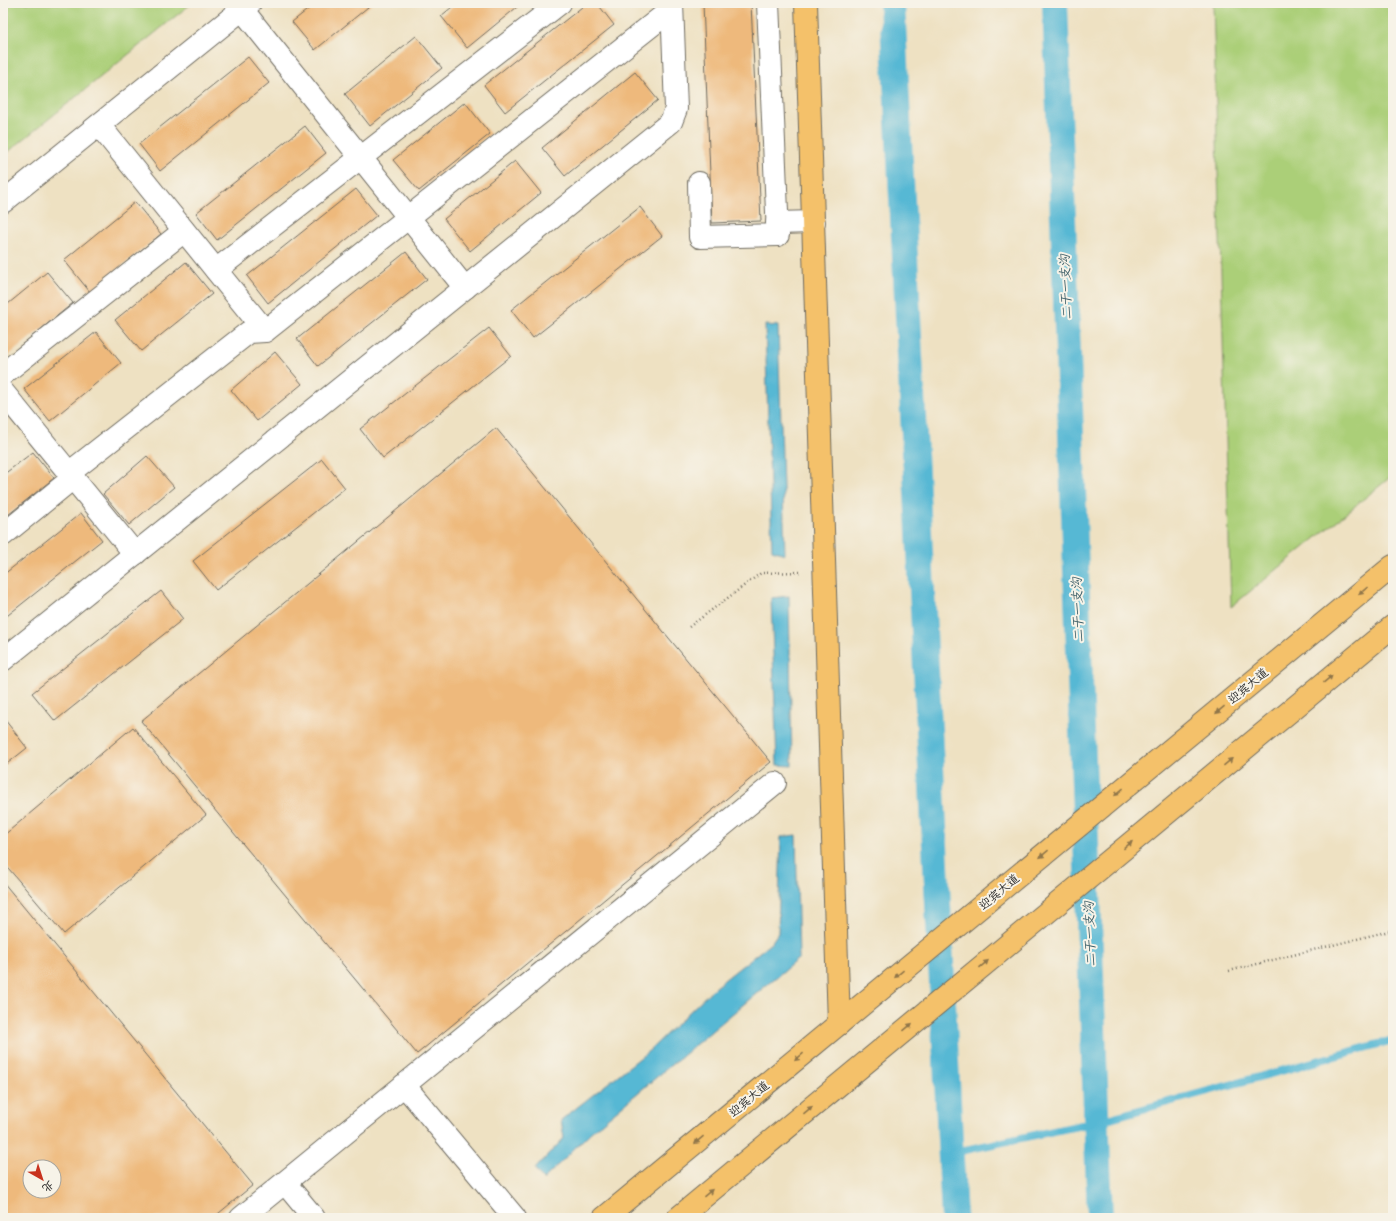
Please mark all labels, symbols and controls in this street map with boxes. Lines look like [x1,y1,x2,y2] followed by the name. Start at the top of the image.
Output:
[1056,253,1075,320] water label: 二干一支沟
[1068,576,1087,643] water label: 二干一支沟
[1358,587,1368,596] one-way arrow
[1224,664,1271,707] street label: 迎宾大道
[1323,675,1334,684] one-way arrow
[1214,705,1225,714] one-way arrow
[1223,758,1234,767] one-way arrow
[1114,788,1125,797] one-way arrow
[1123,841,1134,849] one-way arrow
[1039,850,1050,859] one-way arrow
[975,870,1022,913] street label: 迎宾大道
[1080,900,1099,967] water label: 二干一支沟
[979,959,989,968] one-way arrow
[894,970,905,979] one-way arrow
[903,1022,914,1031] one-way arrow
[794,1052,805,1061] one-way arrow
[725,1077,772,1120] street label: 迎宾大道
[803,1105,814,1114] one-way arrow
[693,1135,704,1144] one-way arrow
[22,1159,62,1199] north arrow
[40,1178,57,1196] text: 北
[703,1189,714,1198] one-way arrow

